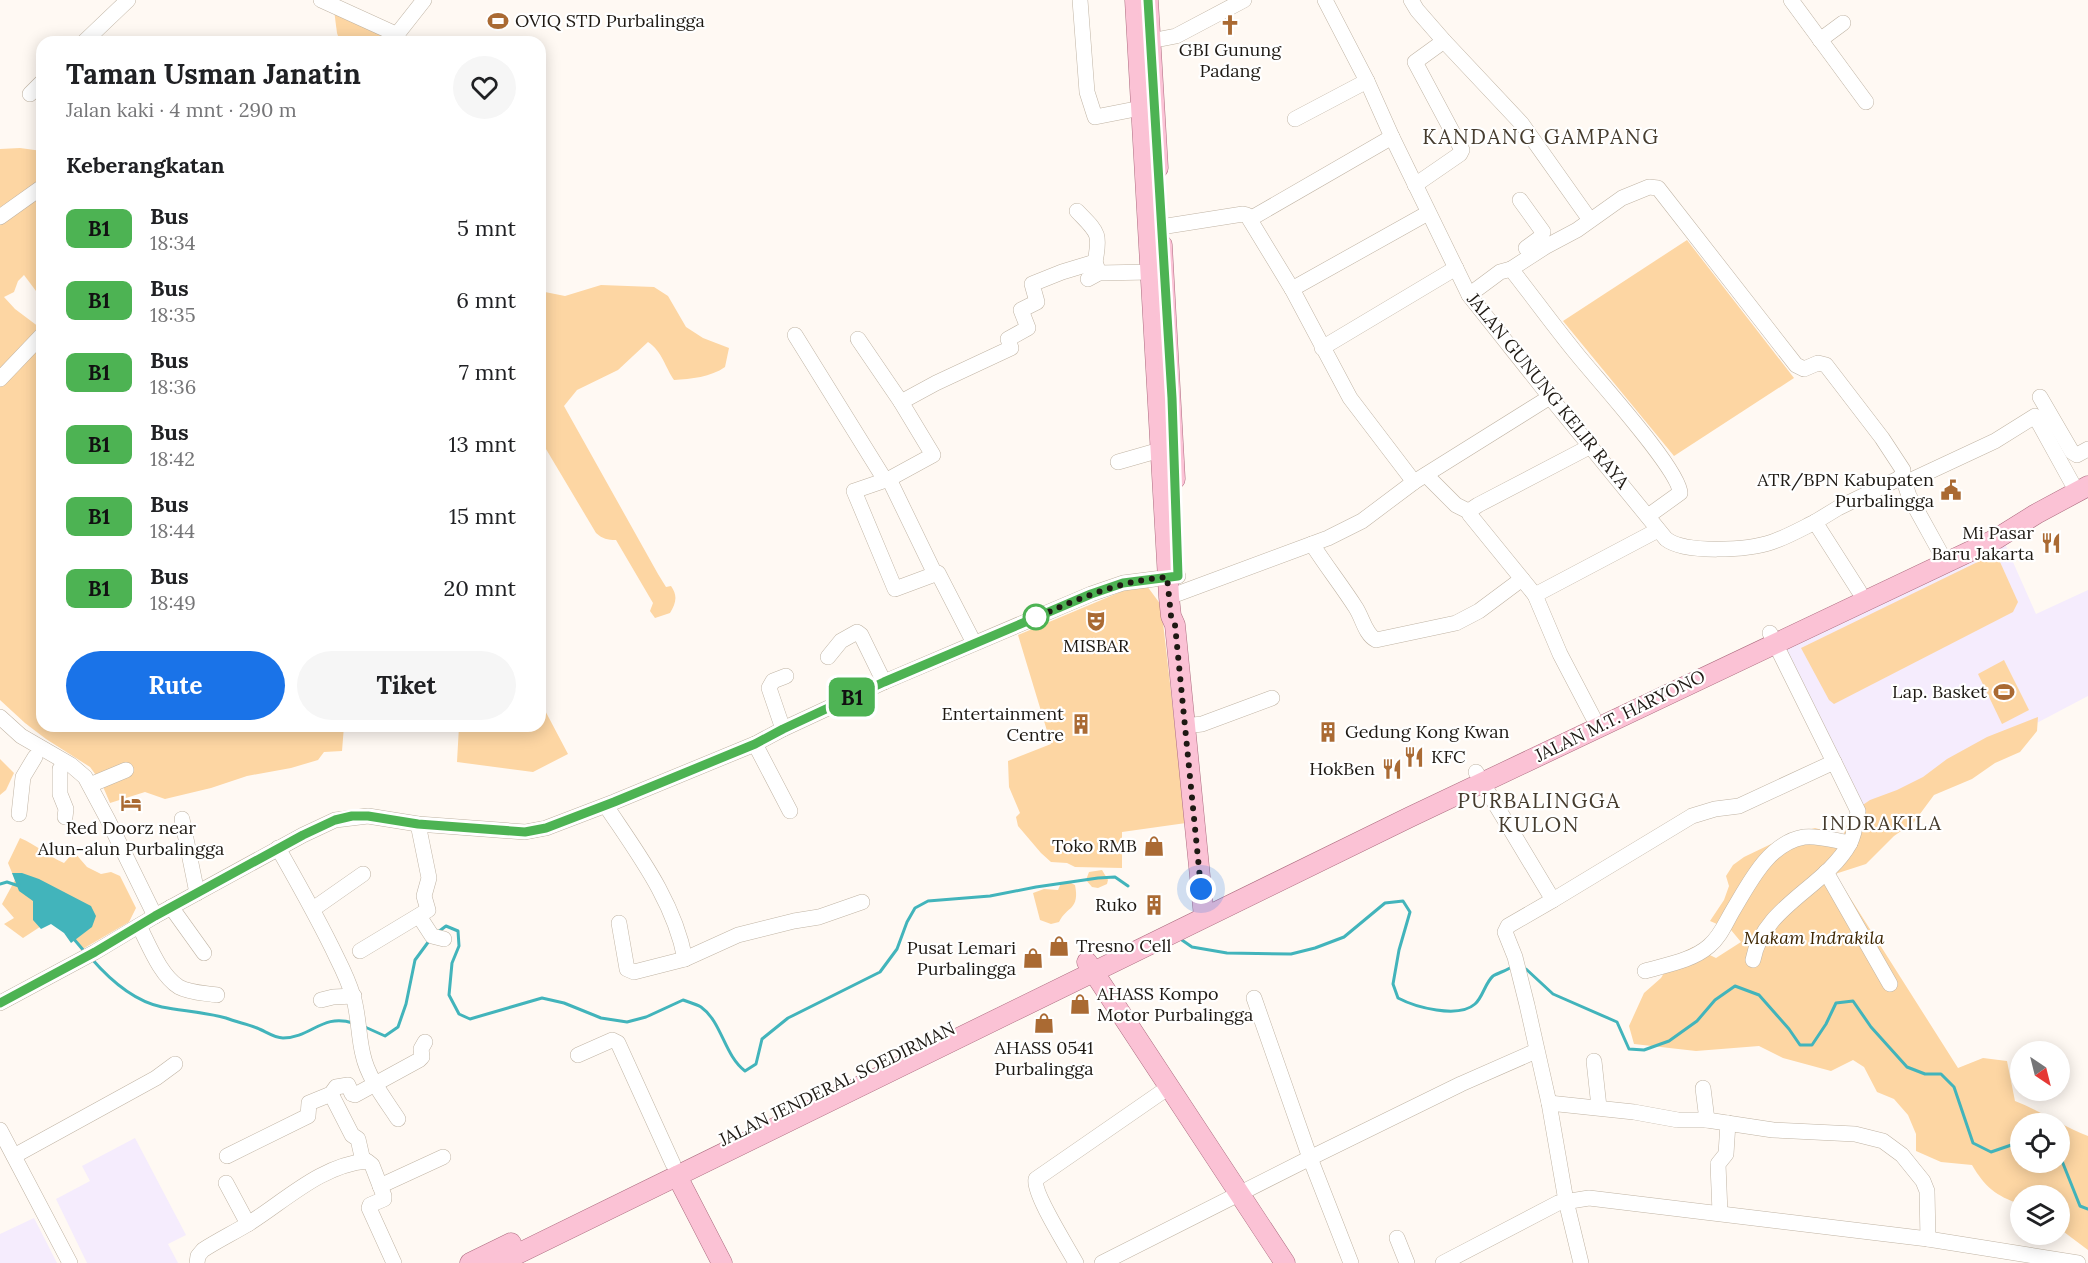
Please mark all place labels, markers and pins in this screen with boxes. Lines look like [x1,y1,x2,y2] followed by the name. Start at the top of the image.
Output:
[486,9,510,33] sports icon: OVIQ STD Purbalingga
[515,9,705,32] place label: OVIQ STD Purbalingga
[1218,13,1242,37] church icon: GBI Gunung Padang
[1179,38,1282,82] place label: GBI Gunung Padang
[1756,468,1934,512] place label: ATR/BPN Kabupaten Purbalingga
[1939,478,1963,502] public building icon: ATR/BPN Kabupaten Purbalingga
[1931,521,2034,565] place label: Mi Pasar Baru Jakarta
[2039,531,2063,555] restaurant icon: Mi Pasar Baru Jakarta
[1023,604,1049,630] unlabelled marker
[1084,609,1108,633] theatre icon: MISBAR
[1063,634,1130,657] place label: MISBAR
[1892,680,1987,703] place label: Lap. Basket
[1992,680,2016,704] sports icon: Lap. Basket
[942,702,1064,746] place label: Entertainment Centre
[1069,712,1093,736] building icon: Entertainment Centre
[1316,720,1340,744] building icon: Gedung Kong Kwan
[1345,720,1510,743] place label: Gedung Kong Kwan
[1402,745,1426,769] restaurant icon: KFC
[1431,745,1466,768] place label: KFC
[1309,757,1375,780] place label: HokBen
[1380,757,1404,781] restaurant icon: HokBen
[119,791,143,815] hotel icon: Red Doorz near Alun-alun Purbalingga
[37,816,224,860] place label: Red Doorz near Alun-alun Purbalingga
[1052,834,1137,857] place label: Toko RMB
[1142,834,1166,858] shop icon: Toko RMB
[1095,893,1137,916] place label: Ruko
[1142,893,1166,917] building icon: Ruko
[1047,934,1071,958] shop icon: Tresno Cell
[1076,934,1171,957] place label: Tresno Cell
[907,936,1016,980] place label: Pusat Lemari Purbalingga
[1021,946,1045,970] shop icon: Pusat Lemari Purbalingga
[1096,982,1253,1026] place label: AHASS Kompo Motor Purbalingga
[1068,992,1092,1016] shop icon: AHASS Kompo Motor Purbalingga
[1032,1011,1056,1035] shop icon: AHASS 0541 Purbalingga
[993,1036,1094,1080] place label: AHASS 0541 Purbalingga

